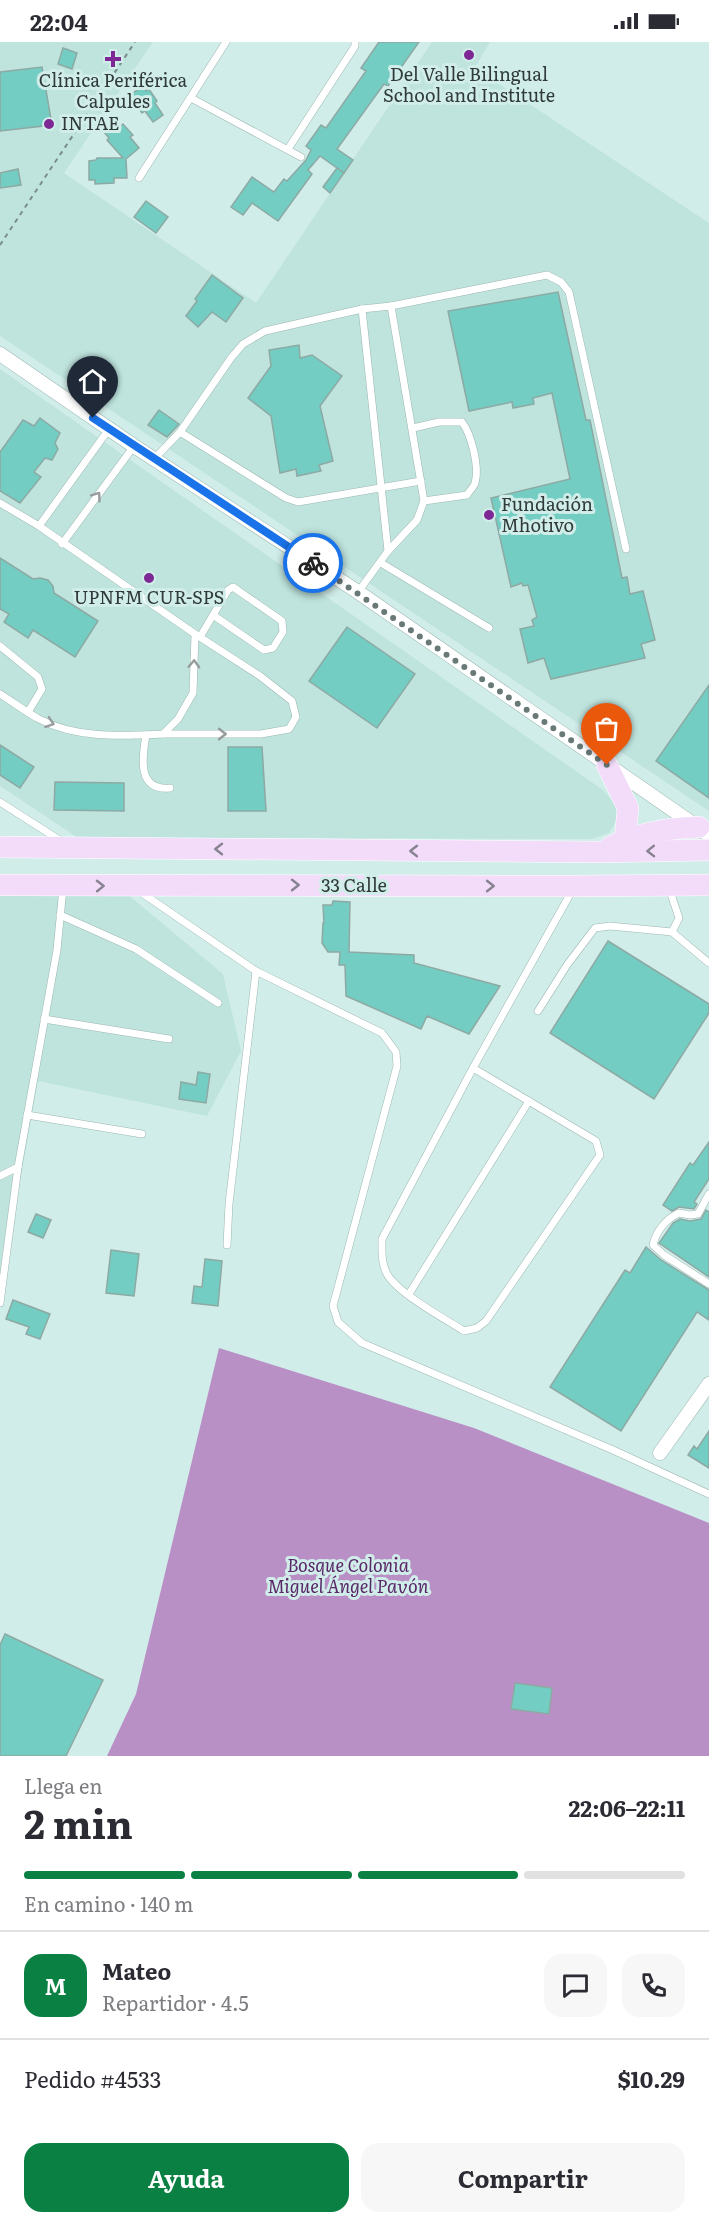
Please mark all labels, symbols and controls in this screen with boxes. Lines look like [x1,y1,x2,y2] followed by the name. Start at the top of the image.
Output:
[30,5,88,38] text: 22:04
[462,48,476,62] marker: Del Valle Bilingual School and Institute
[104,50,122,68] marker: Clínica Periférica Calpules
[383,60,555,108] place label: Del Valle Bilingual School and Institute
[39,66,187,114] place label: Clínica Periférica Calpules
[61,109,120,136] place label: INTAE
[42,117,56,131] marker: INTAE
[67,356,118,418] pin
[76,365,109,398] icon: home
[501,490,593,538] place label: Fundación Mhotivo
[90,492,101,503] one-way arrow
[482,508,496,522] marker: Fundación Mhotivo
[283,533,343,593] courier
[297,547,330,580] icon: bike
[142,571,156,585] marker: UPNFM CUR-SPS
[74,583,224,610] place label: UPNFM CUR-SPS
[188,659,200,668] one-way arrow
[581,703,632,765] pin
[590,712,623,745] icon: bag
[44,716,55,729] one-way arrow
[217,728,226,740] one-way arrow
[214,843,223,855] one-way arrow
[409,845,418,857] one-way arrow
[646,845,655,858] one-way arrow
[321,871,387,898] street label: 33 Calle
[96,879,105,892] one-way arrow
[291,879,300,892] one-way arrow
[486,880,495,892] one-way arrow
[268,1551,429,1599] park label: Bosque Colonia Miguel Ángel Pavón
[24,1770,102,1800] text: Llega en
[569,1791,685,1824] text: 22:06–22:11
[24,1793,133,1851] text: 2 min
[24,1888,193,1918] text: En camino · 140 m
[102,1954,171,1987] text: Mateo
[544,1954,607,2017] button: chat
[622,1954,685,2017] button: phone
[45,1969,66,2002] text: M
[102,1987,249,2017] text: Repartidor · 4.5
[24,2062,161,2095] text: Pedido #4533
[618,2062,685,2095] text: $10.29
[24,2143,349,2212] button: Ayuda
[361,2143,685,2212] button: Compartir

